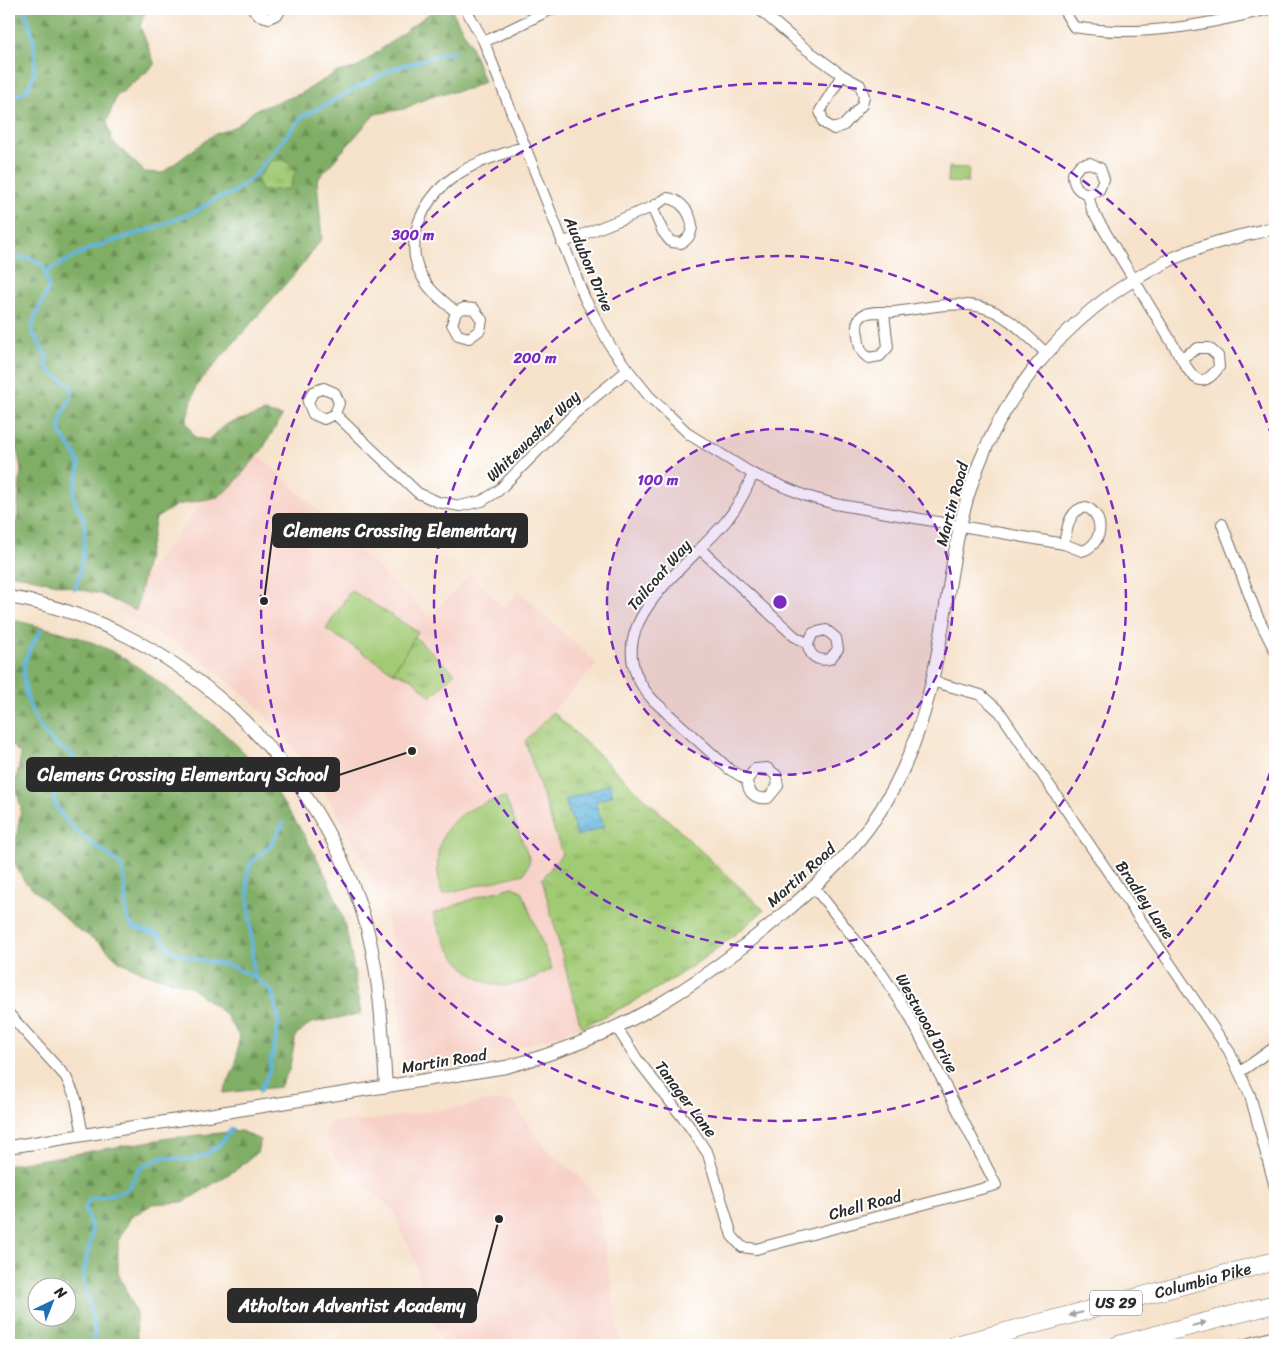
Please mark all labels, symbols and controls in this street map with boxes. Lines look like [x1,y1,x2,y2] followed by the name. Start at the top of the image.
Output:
[555,211,622,316] street label: Audubon Drive
[391,222,435,248] text: 300 m
[512,345,557,371] text: 200 m
[479,382,588,489] street label: Whitewasher Way
[927,457,978,549] street label: Martin Road
[638,467,679,493] text: 100 m
[273,514,527,547] callout: Clemens Crossing Elementary
[282,515,517,547] text: Clemens Crossing Elementary
[619,532,699,618] street label: Tailcoat Way
[771,593,789,611] centre of rings
[27,758,339,791] callout: Clemens Crossing Elementary School
[36,759,329,791] text: Clemens Crossing Elementary School
[759,834,844,915] street label: Martin Road
[1108,854,1182,946] street label: Bradley Lane
[887,968,967,1078] street label: Westwood Drive
[399,1040,490,1082] street label: Martin Road
[647,1054,725,1144] street label: Tanager Lane
[825,1181,906,1229] street label: Chell Road
[1151,1253,1254,1307] street label: Columbia Pike
[28,1276,78,1326] north arrow
[48,1280,73,1306] text: N
[228,1289,476,1322] callout: Atholton Adventist Academy
[238,1290,466,1322] text: Atholton Adventist Academy
[1090,1290,1142,1316] road number: US 29
[1068,1310,1083,1318] one-way arrow
[1191,1320,1206,1328] one-way arrow

